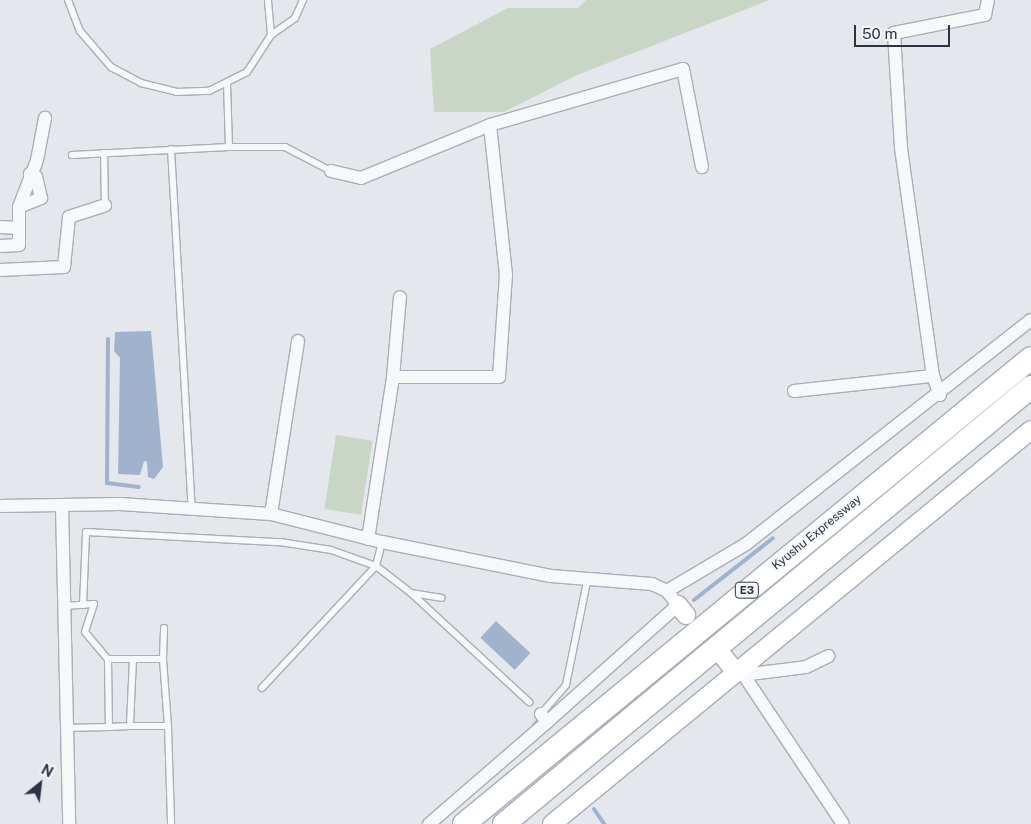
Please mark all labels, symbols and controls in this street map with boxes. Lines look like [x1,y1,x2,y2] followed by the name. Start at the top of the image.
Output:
[856,15,952,47] scale bar
[862,25,897,42] text: 50 m
[769,493,865,573] street label: Kyushu Expressway
[734,582,760,598] road number: E3
[15,759,65,809] north arrow
[39,761,56,781] text: N

